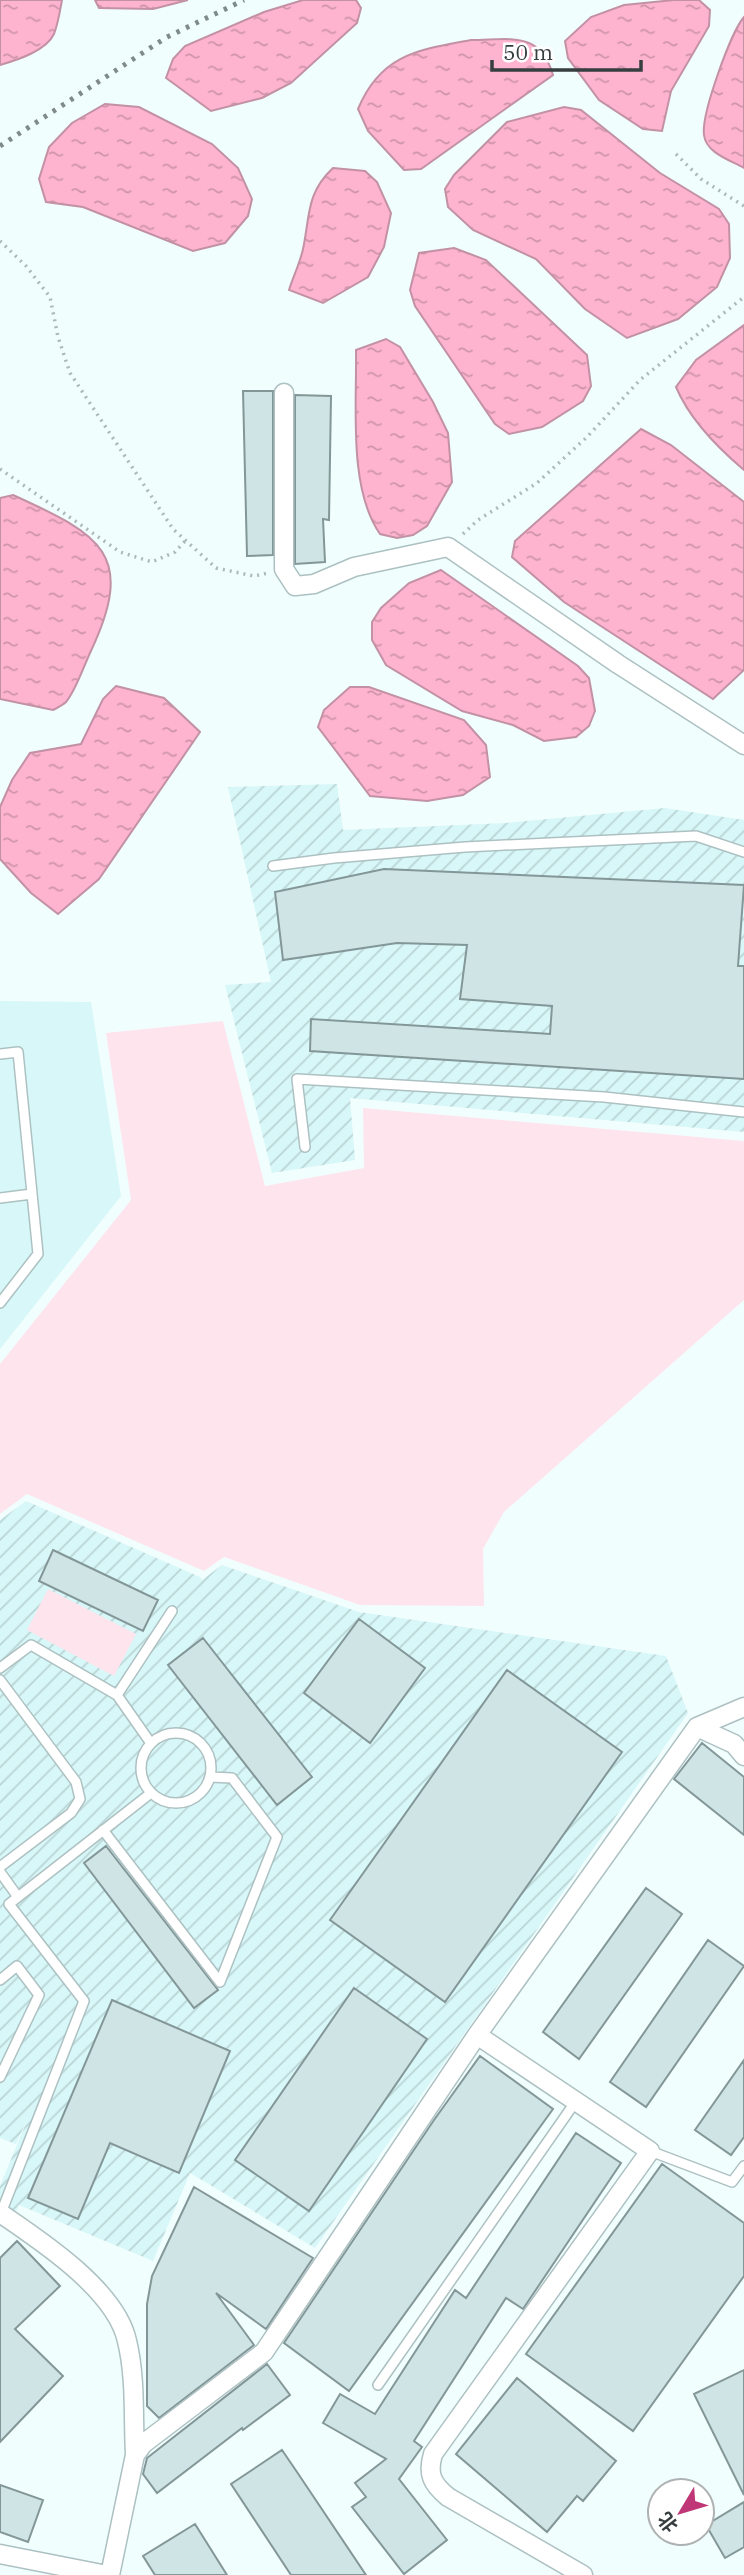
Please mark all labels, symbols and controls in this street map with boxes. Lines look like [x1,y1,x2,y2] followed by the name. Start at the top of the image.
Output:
[492,28,641,72] scale bar
[503,38,553,66] text: 50 m
[646,2477,716,2547] north arrow
[652,2508,683,2537] text: 北

